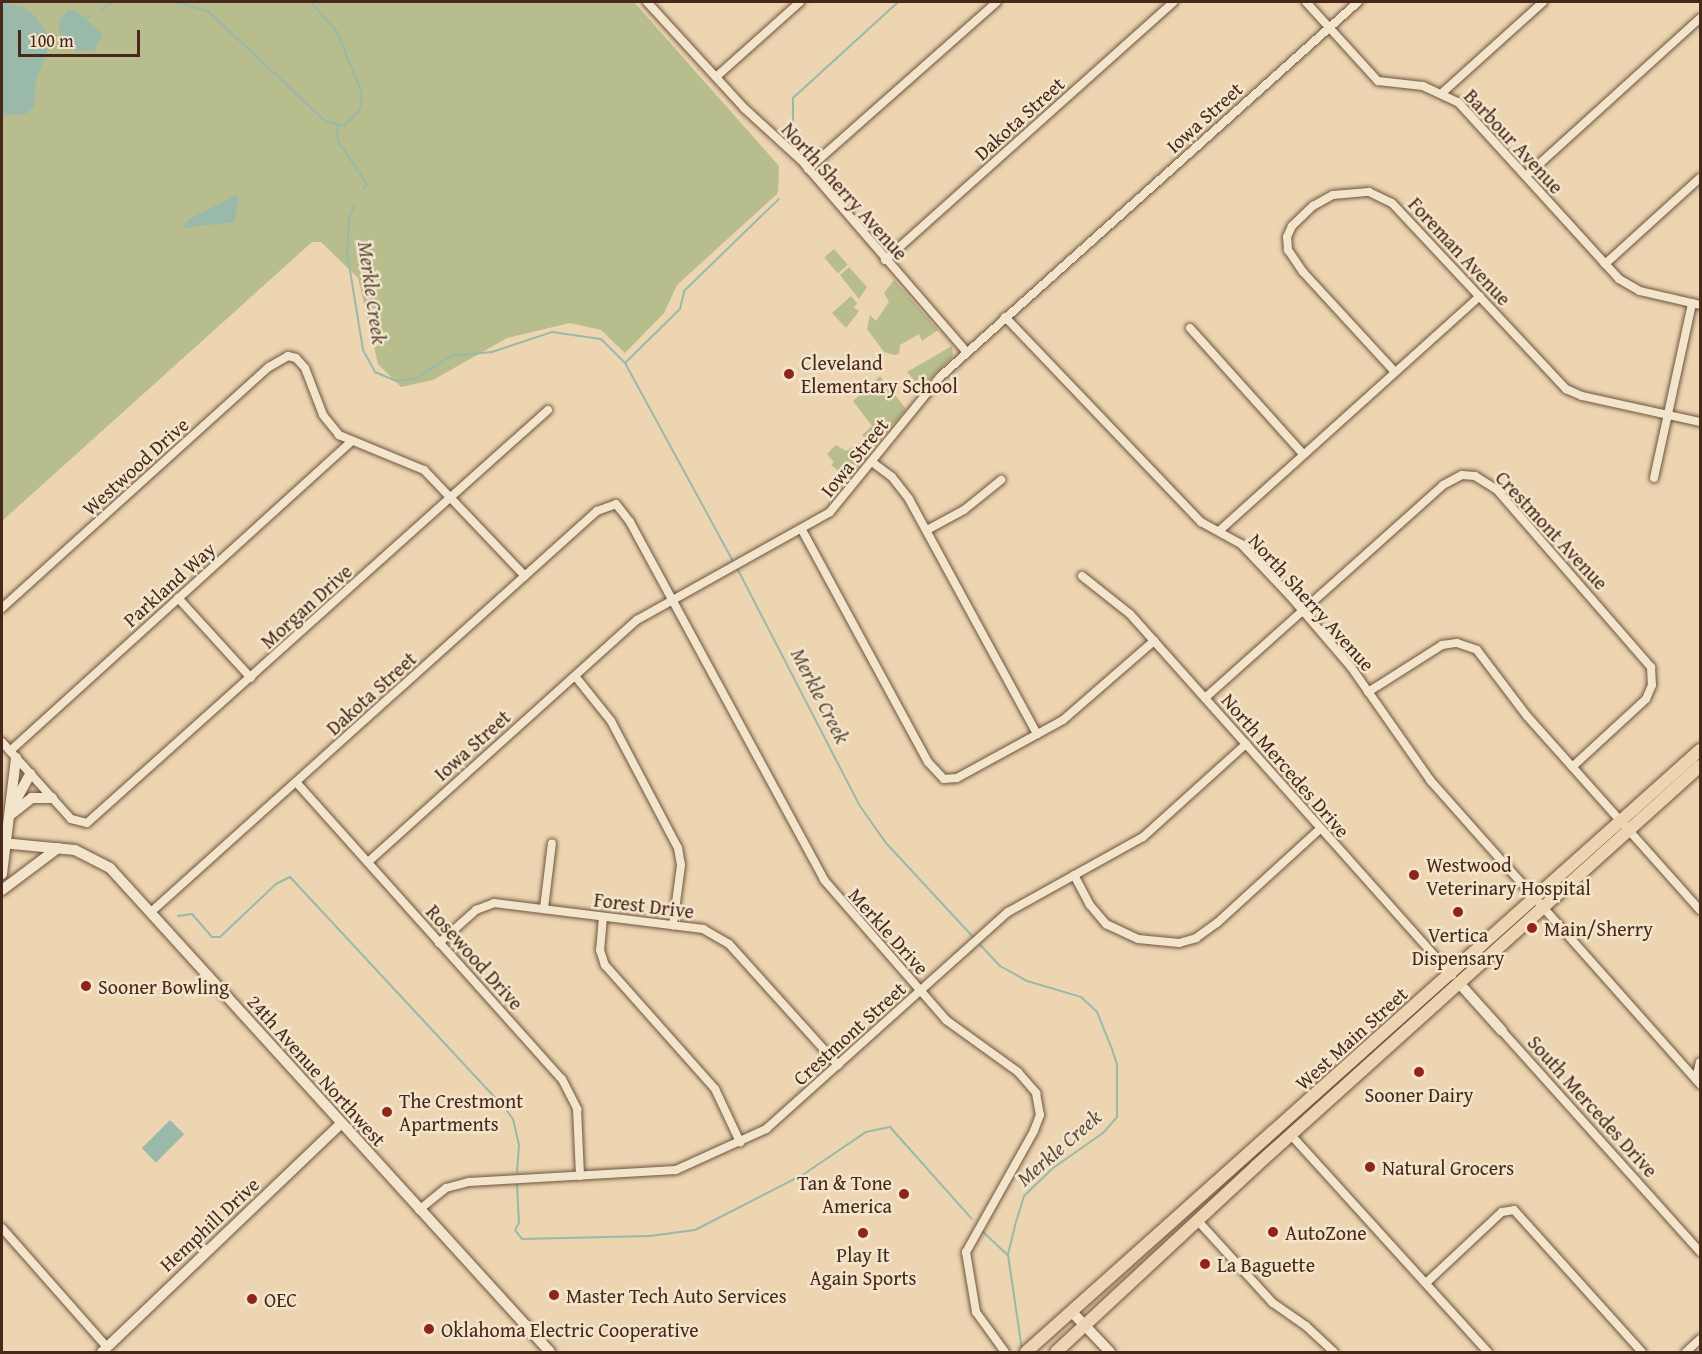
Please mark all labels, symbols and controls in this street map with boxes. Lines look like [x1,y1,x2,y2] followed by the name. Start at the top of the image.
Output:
[21,18,142,56] scale bar
[29,27,74,54] text: 100 m
[969,71,1069,165] street label: Dakota Street
[1161,76,1247,158] street label: Iowa Street
[1459,84,1569,198] street label: Barbour Avenue
[777,117,913,265] street label: North Sherry Avenue
[1404,192,1516,310] street label: Foreman Avenue
[352,240,392,346] water label: Merkle Creek
[801,350,958,397] place label: Cleveland Elementary School
[782,367,796,381] marker: Cleveland Elementary School
[77,412,193,520] street label: Westwood Drive
[815,413,893,501] street label: Iowa Street
[1491,466,1613,594] street label: Crestmont Avenue
[1244,528,1380,676] street label: North Sherry Avenue
[118,536,220,632] street label: Parkland Way
[255,559,357,653] street label: Morgan Drive
[785,644,855,748] water label: Merkle Creek
[321,646,421,740] street label: Dakota Street
[1217,688,1355,842] street label: North Mercedes Drive
[429,704,515,786] street label: Iowa Street
[1426,852,1591,899] place label: Westwood Veterinary Hospital
[1407,868,1421,882] marker: Westwood Veterinary Hospital
[844,883,934,979] street label: Merkle Drive
[593,887,695,923] street label: Forest Drive
[421,899,529,1015] street label: Rosewood Drive
[1451,905,1465,919] marker: Vertica Dispensary
[1544,916,1653,940] place label: Main/Sherry
[1525,921,1539,935] marker: Main/Sherry
[1412,922,1504,969] place label: Vertica Dispensary
[98,974,229,998] place label: Sooner Bowling
[788,976,910,1090] street label: Crestmont Street
[79,979,93,993] marker: Sooner Bowling
[1290,981,1412,1095] street label: West Main Street
[243,989,391,1151] street label: 24th Avenue Northwest
[1523,1030,1663,1182] street label: South Mercedes Drive
[1412,1065,1426,1079] marker: Sooner Dairy
[1365,1082,1473,1106] place label: Sooner Dairy
[399,1088,523,1135] place label: The Crestmont Apartments
[1012,1104,1106,1192] water label: Merkle Creek
[380,1105,394,1119] marker: The Crestmont Apartments
[1382,1155,1514,1179] place label: Natural Grocers
[1363,1160,1377,1174] marker: Natural Grocers
[797,1170,892,1217] place label: Tan & Tone America
[154,1172,264,1276] street label: Hemphill Drive
[897,1187,911,1201] marker: Tan & Tone America
[1285,1220,1367,1244] place label: AutoZone
[1266,1225,1280,1239] marker: AutoZone
[856,1226,870,1240] marker: Play It Again Sports
[810,1242,916,1289] place label: Play It Again Sports
[1217,1252,1315,1276] place label: La Baguette
[1198,1257,1212,1271] marker: La Baguette
[566,1283,787,1307] place label: Master Tech Auto Services
[264,1287,297,1311] place label: OEC
[547,1288,561,1302] marker: Master Tech Auto Services
[245,1292,259,1306] marker: OEC
[441,1317,699,1341] place label: Oklahoma Electric Cooperative
[422,1322,436,1336] marker: Oklahoma Electric Cooperative

